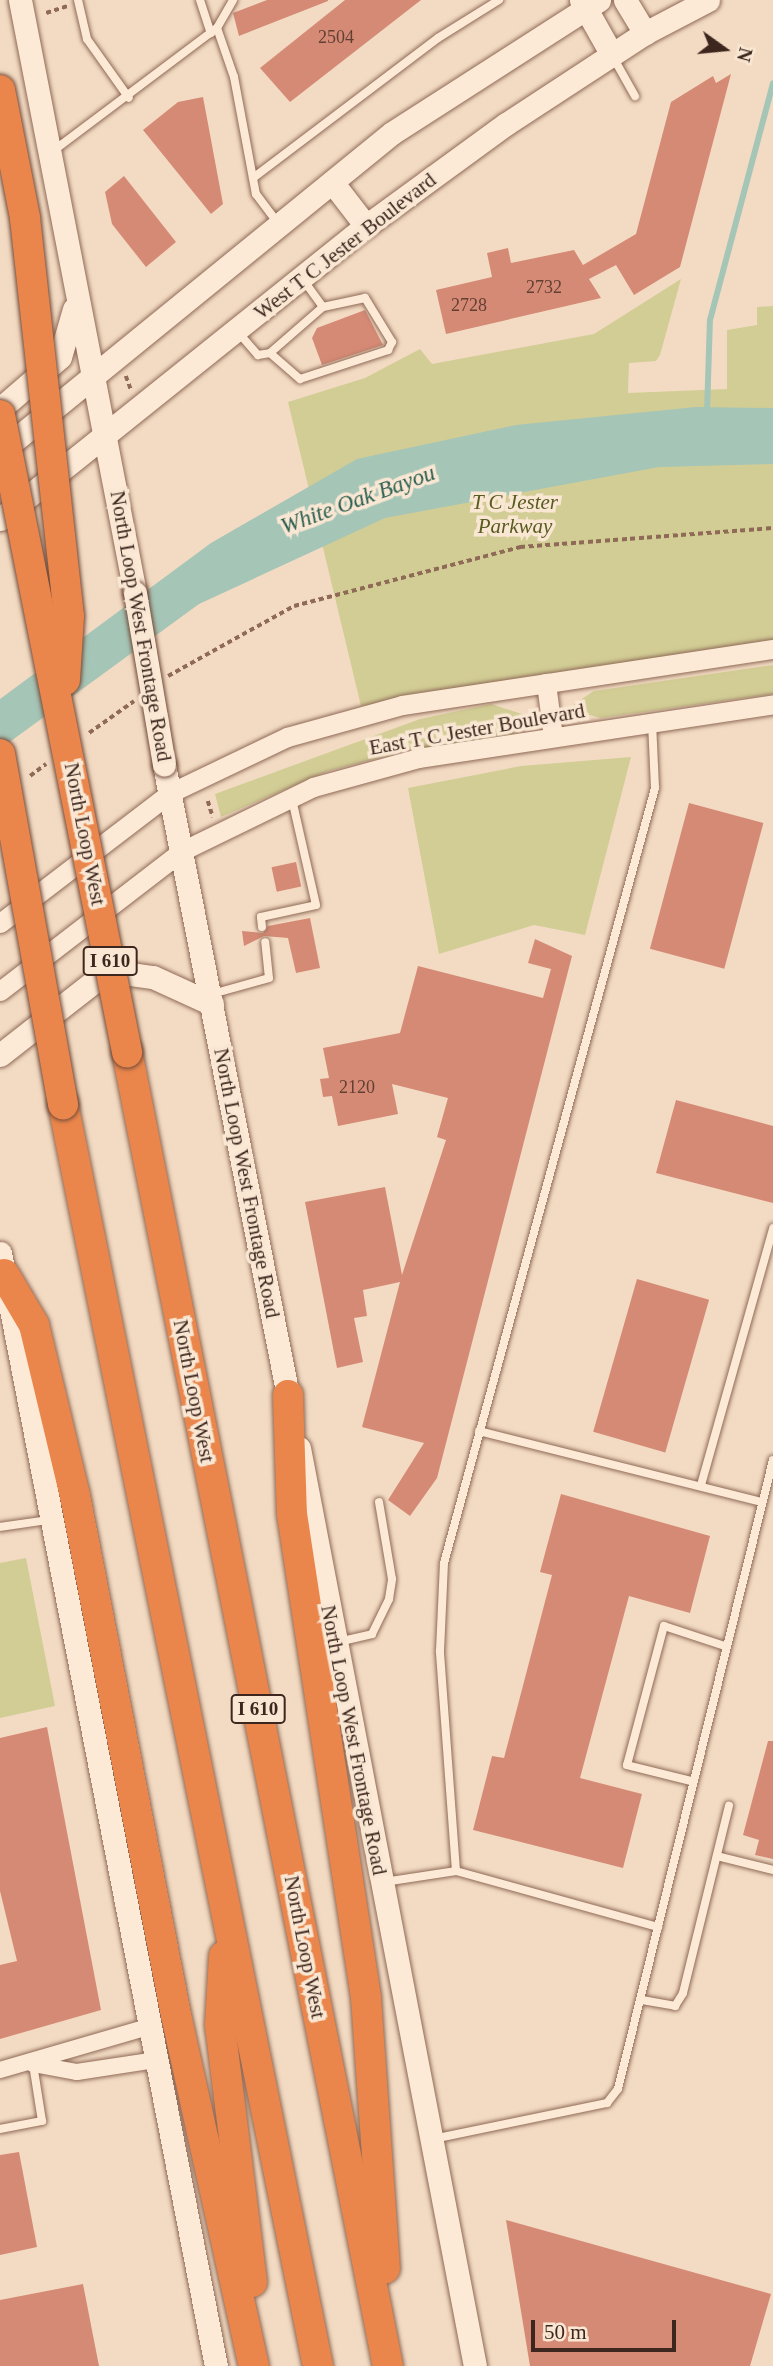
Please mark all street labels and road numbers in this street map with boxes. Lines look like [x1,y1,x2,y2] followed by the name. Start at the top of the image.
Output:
[249,167,441,325] street label: West T C Jester Boulevard
[105,489,177,763] street label: North Loop West Frontage Road
[367,698,587,760] street label: East T C Jester Boulevard
[59,760,111,908] street label: North Loop West
[82,945,138,976] road number: I 610
[208,1046,286,1320] street label: North Loop West Frontage Road
[168,1317,220,1465] street label: North Loop West
[315,1603,393,1877] street label: North Loop West Frontage Road
[230,1694,286,1724] road number: I 610
[279,1873,331,2021] street label: North Loop West

